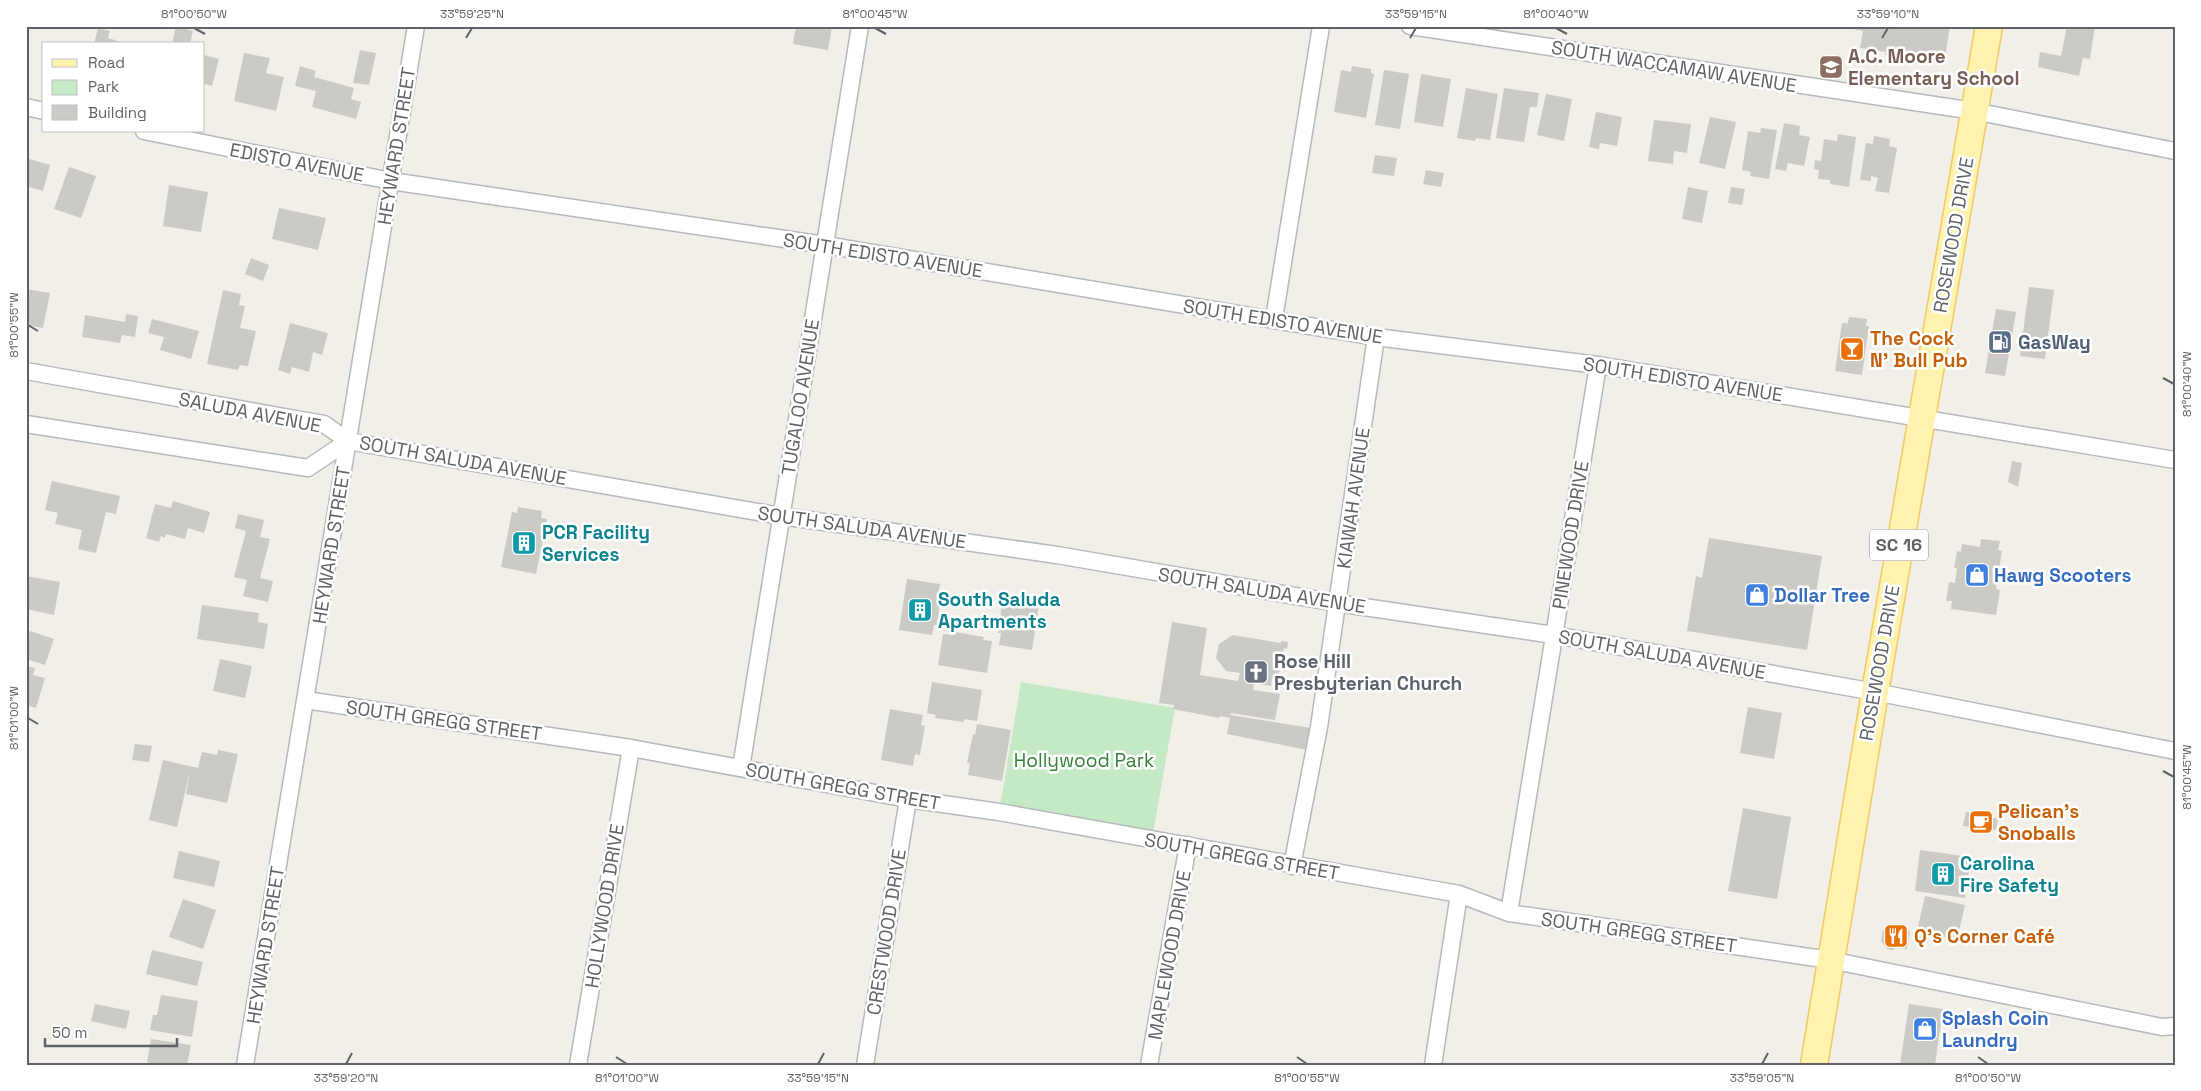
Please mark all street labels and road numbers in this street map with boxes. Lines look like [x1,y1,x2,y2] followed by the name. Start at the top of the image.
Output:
[1550,35,1798,98] street label: SOUTH WACCAMAW AVENUE
[372,66,421,227] street label: HEYWARD STREET
[228,137,366,188] street label: EDISTO AVENUE
[1927,155,1979,315] street label: ROSEWOOD DRIVE
[781,227,985,284] street label: SOUTH EDISTO AVENUE
[1181,293,1385,350] street label: SOUTH EDISTO AVENUE
[776,317,825,477] street label: TUGALOO AVENUE
[1581,351,1785,408] street label: SOUTH EDISTO AVENUE
[177,386,323,439] street label: SALUDA AVENUE
[1331,426,1376,570] street label: KIAWAH AVENUE
[357,430,568,491] street label: SOUTH SALUDA AVENUE
[1546,459,1595,611] street label: PINEWOOD DRIVE
[307,465,356,626] street label: HEYWARD STREET
[756,501,968,554] street label: SOUTH SALUDA AVENUE
[1870,530,1928,560] road number: SC 16
[1156,562,1368,619] street label: SOUTH SALUDA AVENUE
[1853,583,1905,743] street label: ROSEWOOD DRIVE
[1556,624,1767,685] street label: SOUTH SALUDA AVENUE
[344,694,543,747] street label: SOUTH GREGG STREET
[743,757,942,816] street label: SOUTH GREGG STREET
[579,822,630,990] street label: HOLLYWOOD DRIVE
[1142,827,1341,886] street label: SOUTH GREGG STREET
[861,847,912,1017] street label: CRESTWOOD DRIVE
[241,865,290,1026] street label: HEYWARD STREET
[1142,868,1197,1042] street label: MAPLEWOOD DRIVE
[1539,906,1738,959] street label: SOUTH GREGG STREET

